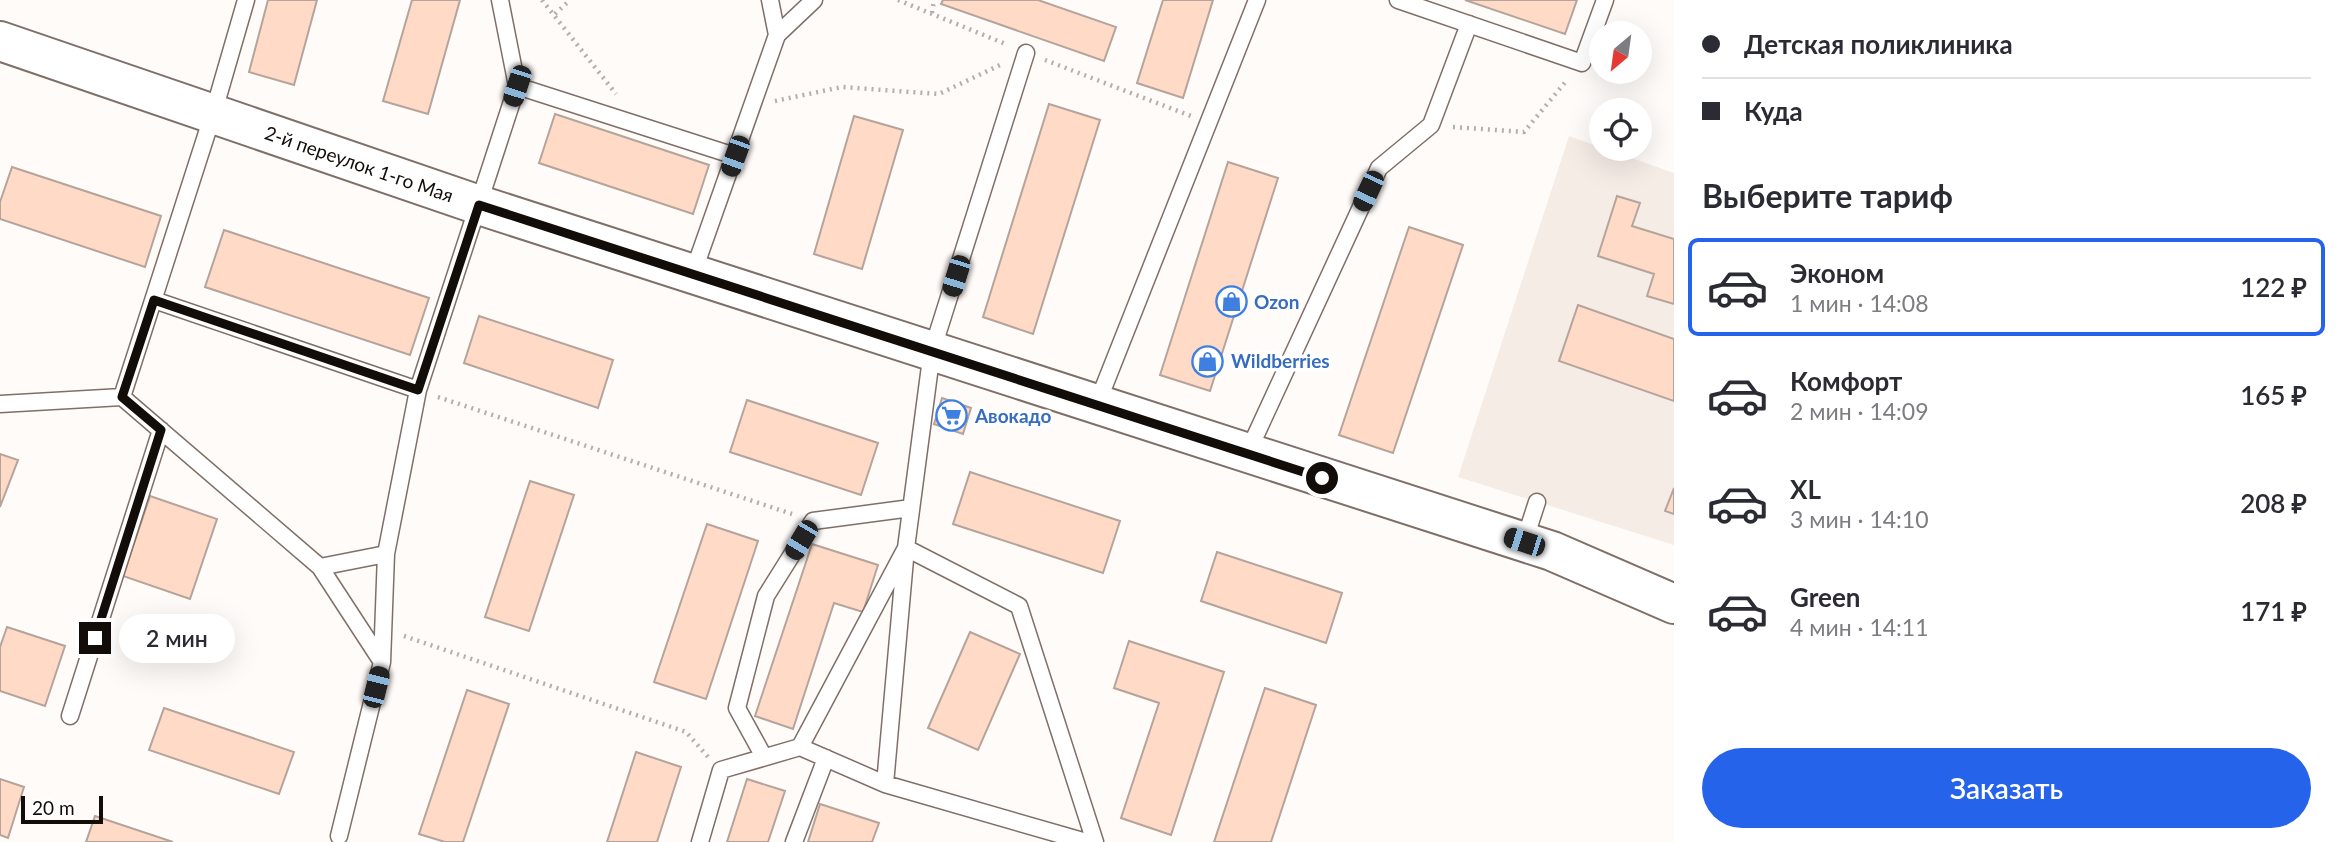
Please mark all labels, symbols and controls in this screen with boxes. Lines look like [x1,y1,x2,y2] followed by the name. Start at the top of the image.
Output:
[1589,21,1652,84] north arrow
[1589,21,1652,161] map controls
[1744,28,2013,60] text: Детская поликлиника
[501,63,534,109] car
[1744,95,1803,127] text: Куда
[1589,98,1652,161] button: locate
[262,120,456,207] street label: 2-й переулок 1-го Мая
[718,133,753,179] car
[1350,168,1387,214] car
[1702,176,1953,215] text: Выберите тариф
[940,253,973,299] car
[1706,256,1769,319] icon: car
[1790,257,1884,289] text: Эконом
[2240,271,2307,303] text: 122 ₽
[1214,285,1248,319] shop icon: Ozon
[1790,289,1929,317] text: 1 мин · 14:08
[1254,290,1299,313] place label: Ozon
[1191,344,1225,378] shop icon: Wildberries
[1231,349,1330,372] place label: Wildberries
[1706,364,1769,427] icon: car
[1790,365,1902,397] text: Комфорт
[2240,379,2307,411] text: 165 ₽
[1790,397,1929,425] text: 2 мин · 14:09
[935,399,969,433] supermarket icon: Авокадо
[974,404,1051,427] place label: Авокадо
[1306,462,1338,494] route start
[1706,472,1769,535] icon: car
[1790,473,1821,505] text: XL
[2240,487,2307,519] text: 208 ₽
[1790,505,1929,533] text: 3 мин · 14:10
[782,517,821,563] car
[1501,526,1548,558] car
[1706,580,1769,643] icon: car
[1790,581,1860,613] text: Green
[2240,595,2307,627] text: 171 ₽
[1790,613,1929,641] text: 4 мин · 14:11
[119,614,235,662] callout: 2 мин
[79,622,111,654] route end
[146,624,208,652] text: 2 мин
[361,664,392,710] car
[1702,748,2311,828] button: Заказать
[21,793,103,825] scale bar
[32,796,75,819] text: 20 m

